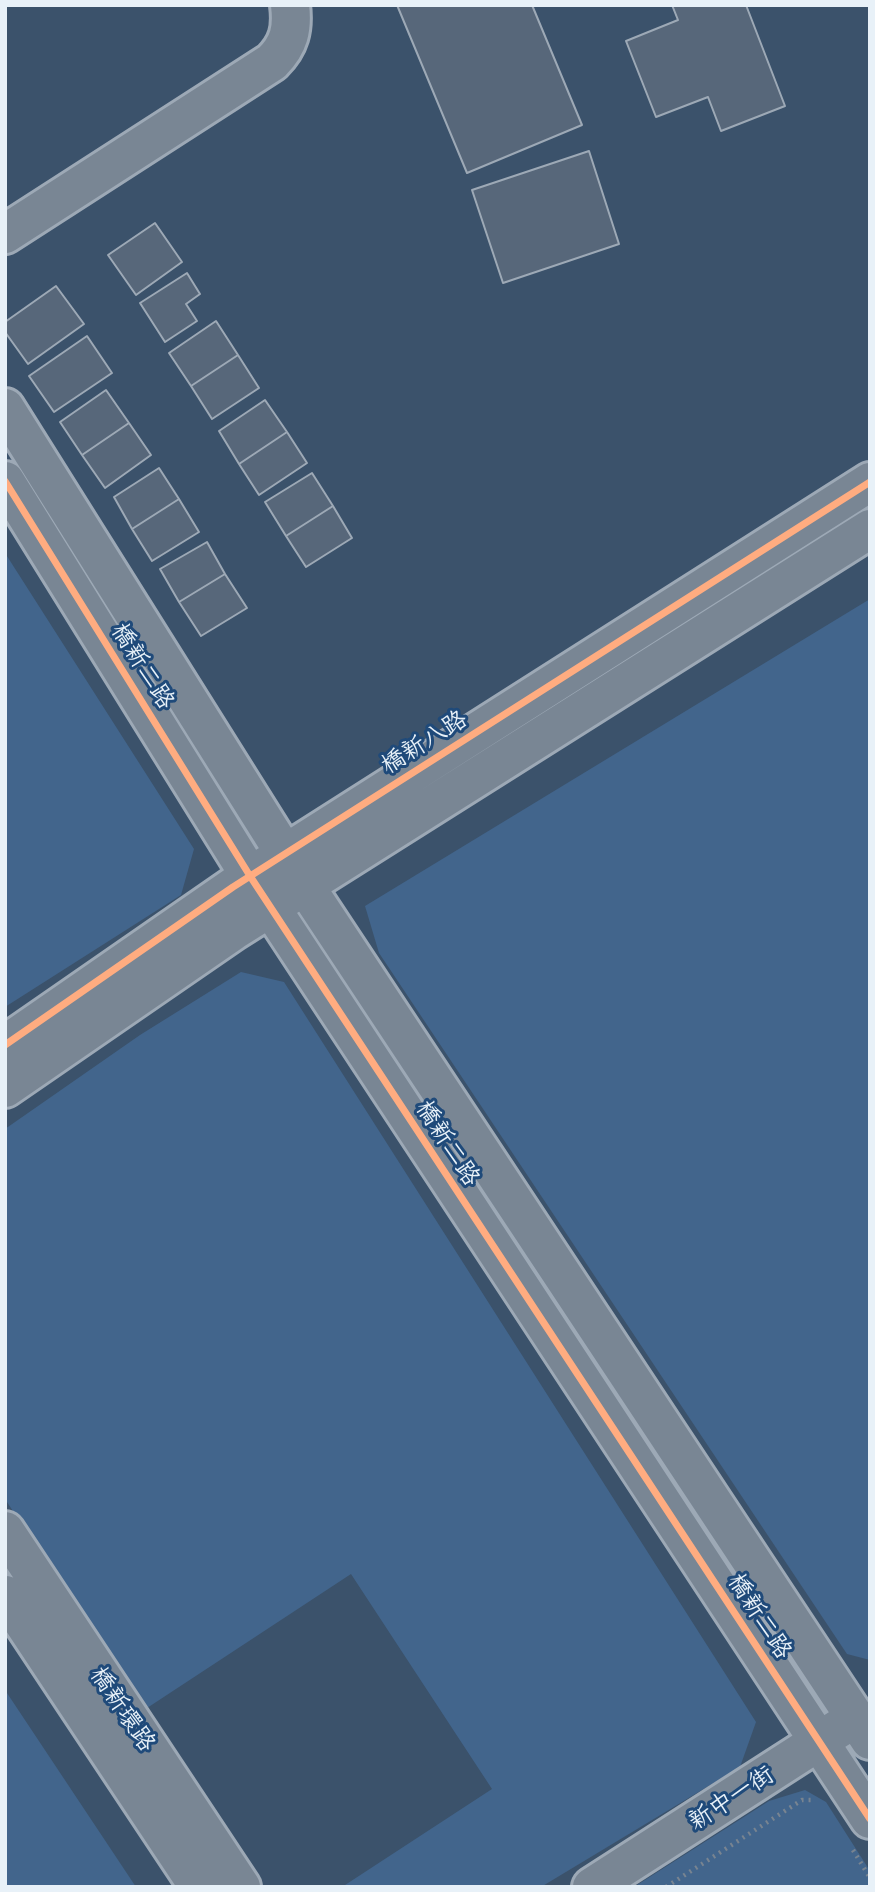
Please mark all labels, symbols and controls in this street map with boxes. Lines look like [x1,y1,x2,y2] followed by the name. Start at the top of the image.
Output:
[105,618,181,714] street label: 橋新二路
[376,704,472,780] street label: 橋新八路
[410,1095,486,1191] street label: 橋新二路
[722,1568,798,1664] street label: 橋新二路
[84,1661,162,1757] street label: 橋新環路
[683,1760,779,1836] street label: 新中一街

